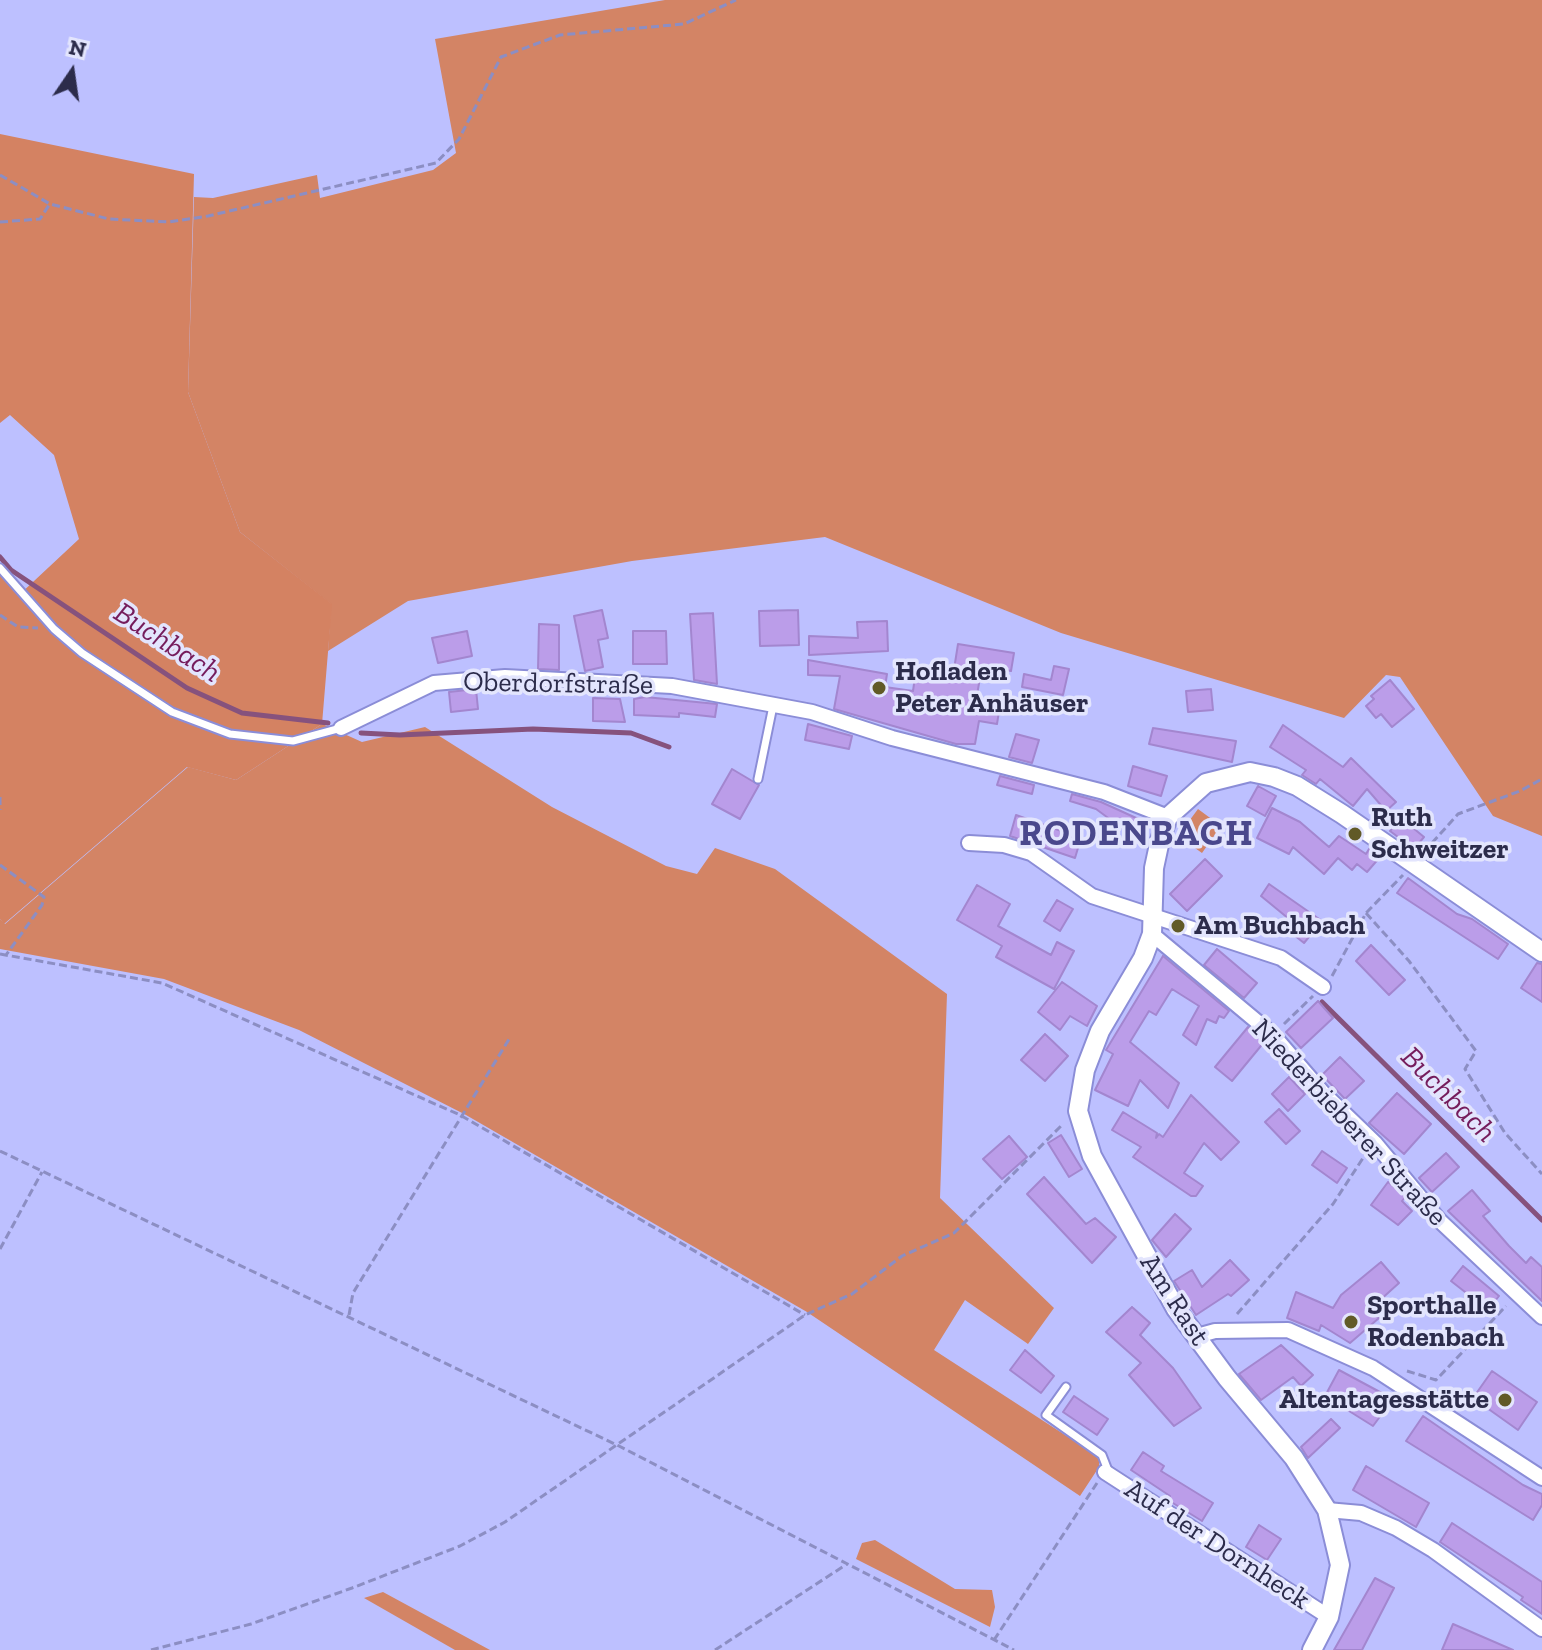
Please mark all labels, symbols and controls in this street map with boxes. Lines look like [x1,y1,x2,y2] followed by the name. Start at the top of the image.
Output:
[32,32,112,112] north arrow
[66,33,89,63] text: N
[107,595,227,691] water label: Buchbach
[895,655,1088,721] place label: Hofladen Peter Anhäuser
[463,666,653,702] street label: Oberdorfstraße
[870,679,888,697] marker: Hofladen Peter Anhäuser
[1371,801,1509,867] place label: Ruth Schweitzer
[1019,813,1255,857] district label: RODENBACH
[1346,825,1364,843] marker: Ruth Schweitzer
[1194,909,1365,943] place label: Am Buchbach
[1169,917,1187,935] marker: Am Buchbach
[1244,1013,1454,1233] street label: Niederbieberer Straße
[1393,1040,1503,1150] water label: Buchbach
[1132,1248,1216,1352] street label: Am Rast
[1367,1289,1504,1355] place label: Sporthalle Rodenbach
[1342,1313,1360,1331] marker: Sporthalle Rodenbach
[1279,1383,1489,1417] place label: Altentagesstätte
[1496,1391,1514,1409] marker: Altentagesstätte
[1118,1473,1316,1617] street label: Auf der Dornheck

